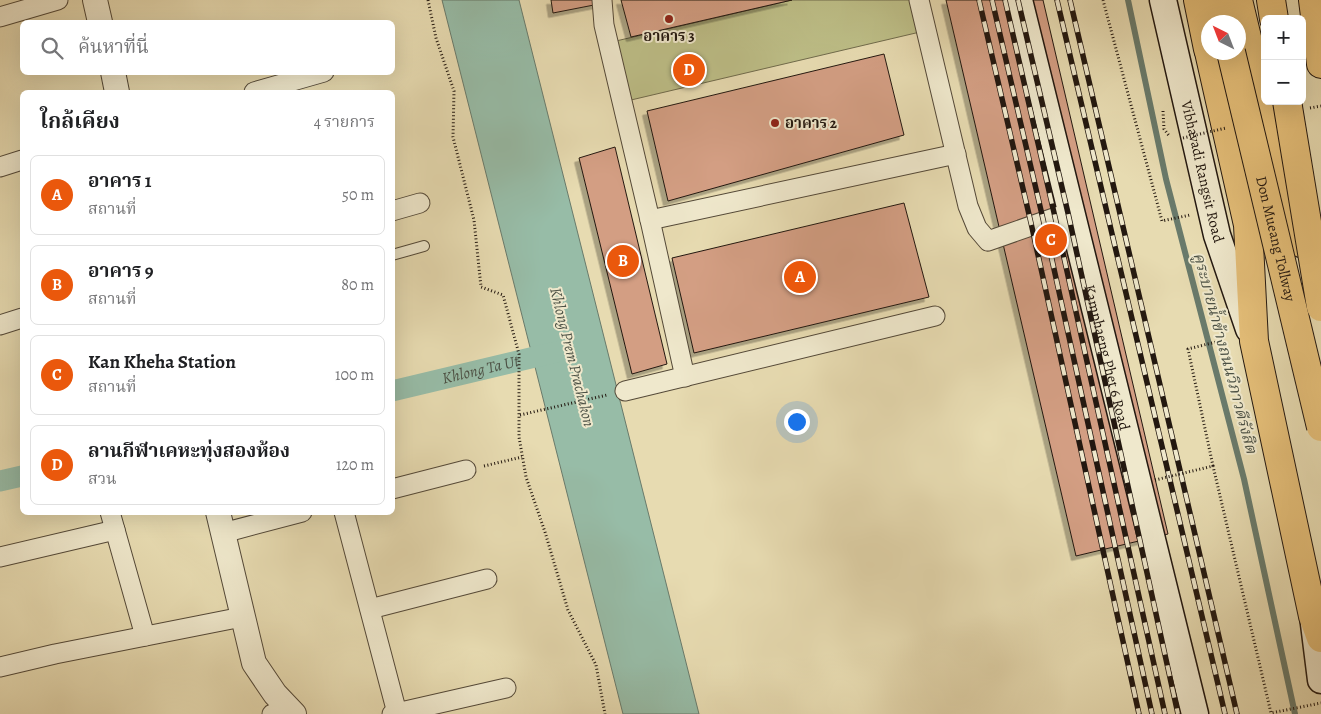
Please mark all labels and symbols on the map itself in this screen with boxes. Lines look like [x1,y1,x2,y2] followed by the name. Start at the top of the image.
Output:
[663,13,675,25] marker: อาคาร 3
[1201,15,1246,60] north arrow
[643,26,695,46] place label: อาคาร 3
[673,51,705,89] pin: D
[1176,98,1229,246] street label: Vibhavadi Rangsit Road
[785,113,838,133] place label: อาคาร 2
[769,117,781,129] marker: อาคาร 2
[1251,174,1301,304] street label: Don Mueang Tollway
[1035,221,1067,259] pin: C
[607,242,639,280] pin: B
[1188,250,1264,457] water label: คูระบายน้ำข้างถนนวิภาวดีรังสิต
[784,258,816,296] pin: A
[1079,282,1135,433] street label: Kamphaeng Phet 6 Road
[544,285,600,429] water label: Khlong Prem Prachakon
[440,350,523,390] water label: Khlong Ta Ut
[784,409,810,435] your location

